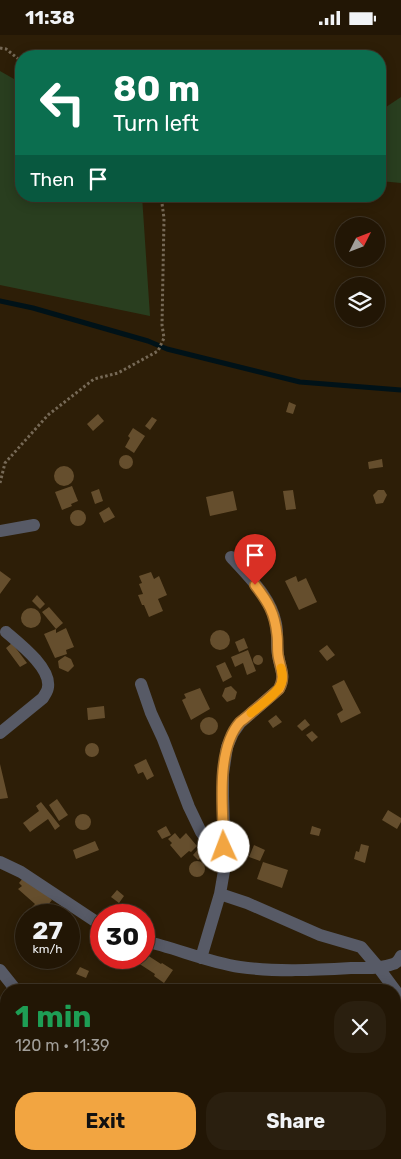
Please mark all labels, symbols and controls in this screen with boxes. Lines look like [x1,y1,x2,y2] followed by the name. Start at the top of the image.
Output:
[25,6,75,29] text: 11:38
[113,68,200,110] text: 80 m
[30,70,95,135] icon: left
[113,110,199,137] text: Turn left
[84,165,112,193] icon: arrive
[30,168,74,191] text: Then
[335,217,385,267] north arrow
[335,217,385,327] map controls
[335,277,385,327] button: layers
[234,534,276,585] pin
[241,541,269,569] icon: arrive
[197,820,249,872] position arrow
[90,904,155,969] speed limit sign: 30
[32,916,63,945] text: 27
[33,942,62,956] text: km/h
[15,999,92,1035] text: 1 min
[334,1001,386,1053] button: close
[15,1036,110,1055] text: 120 m · 11:39
[15,1092,196,1150] button: Exit
[206,1092,386,1150] button: Share

